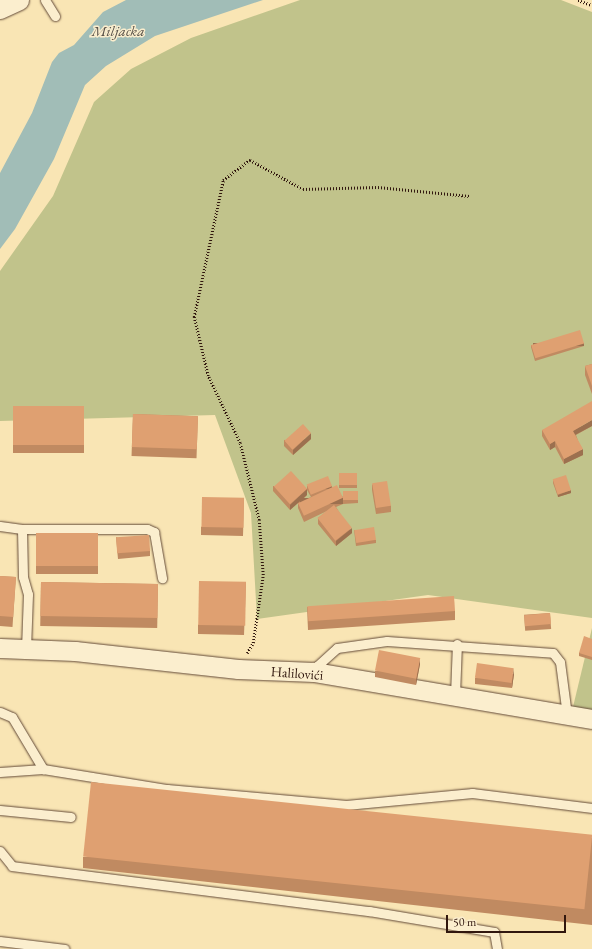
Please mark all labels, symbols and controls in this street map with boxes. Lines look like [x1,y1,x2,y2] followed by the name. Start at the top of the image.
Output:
[91,22,145,40] water label: Miljacka
[270,663,324,683] street label: Halilovići
[448,907,568,933] scale bar
[453,914,476,930] text: 50 m

